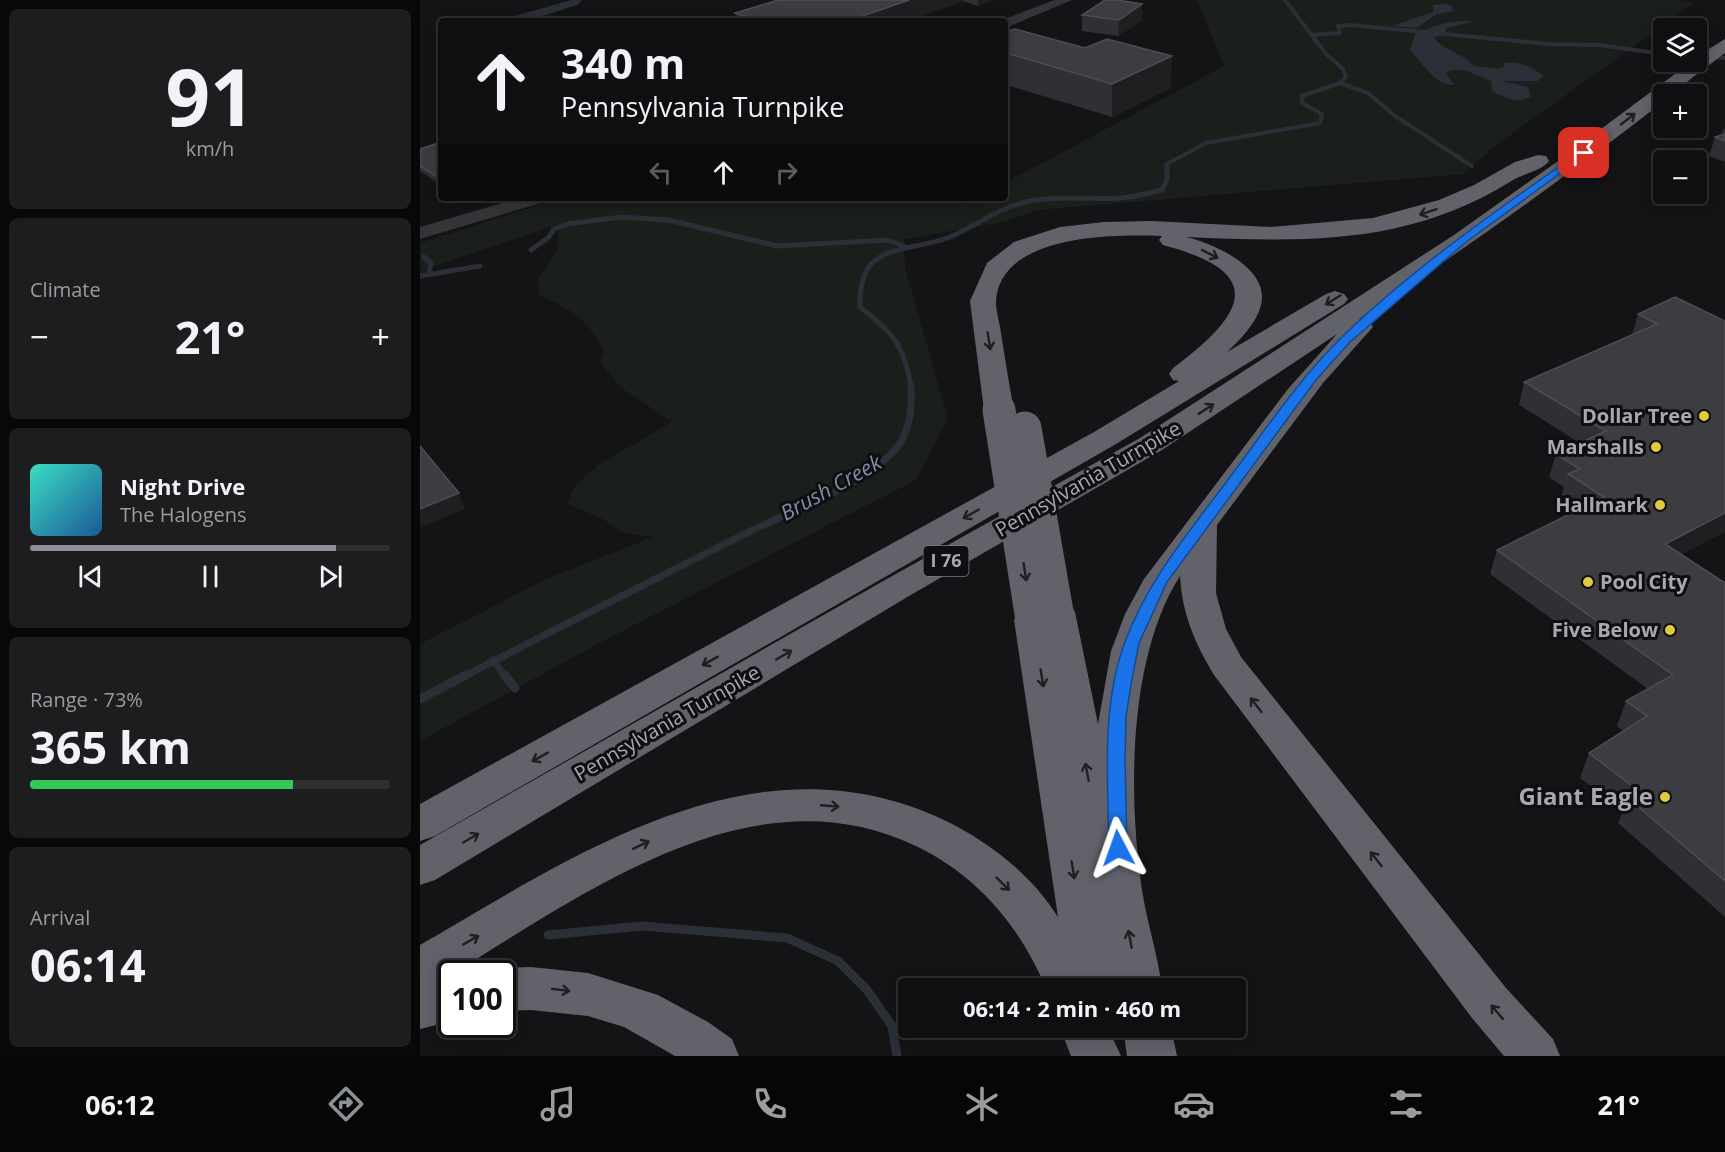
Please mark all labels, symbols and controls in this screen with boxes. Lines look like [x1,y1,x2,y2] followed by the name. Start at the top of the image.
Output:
[1653,18,1707,204] map controls
[1653,18,1707,72] button: layers
[561,34,685,91] text: 340 m
[462,42,540,120] icon: ahead
[165,43,255,149] text: 91
[1653,84,1707,138] button: +
[561,88,844,125] text: Pennsylvania Turnpike
[1620,112,1636,125] one-way arrow
[1558,127,1609,178] pin
[186,135,234,162] text: km/h
[1567,136,1600,169] icon: arrive
[1653,150,1707,204] button: −
[644,156,677,189] icon: left
[707,156,740,189] icon: ahead
[770,156,803,189] icon: right
[1419,207,1438,218] one-way arrow
[1201,249,1219,260] one-way arrow
[30,276,101,303] text: Climate
[1325,294,1342,306] one-way arrow
[175,306,245,367] text: 21°
[30,314,49,359] text: −
[371,314,390,359] text: +
[983,331,994,351] one-way arrow
[1198,402,1215,415] one-way arrow
[1582,402,1692,429] place label: Dollar Tree
[1697,409,1711,423] marker: Dollar Tree
[990,414,1185,543] street label: Pennsylvania Turnpike
[1547,433,1644,460] place label: Marshalls
[1649,440,1663,454] marker: Marshalls
[775,448,887,526] water label: Brush Creek
[120,471,245,501] text: Night Drive
[1555,491,1649,518] place label: Hallmark
[1653,498,1667,512] marker: Hallmark
[120,501,247,528] text: The Halogens
[963,508,980,520] one-way arrow
[924,546,968,576] road number: I 76
[74,560,107,593] icon: previous
[194,560,227,593] icon: pause
[314,560,347,593] icon: next
[1019,561,1030,581] one-way arrow
[1600,568,1688,595] place label: Pool City
[1581,575,1595,589] marker: Pool City
[1552,616,1658,643] place label: Five Below
[1663,623,1677,637] marker: Five Below
[775,648,792,660] one-way arrow
[702,656,719,668] one-way arrow
[569,658,764,787] street label: Pennsylvania Turnpike
[1036,668,1047,687] one-way arrow
[30,686,143,713] text: Range · 73%
[1250,697,1263,713] one-way arrow
[30,716,191,777] text: 365 km
[532,751,549,763] one-way arrow
[1082,762,1093,782] one-way arrow
[1518,779,1653,812] place label: Giant Eagle
[1658,790,1672,804] marker: Giant Eagle
[819,801,839,812] one-way arrow
[1086,816,1150,880] position arrow
[461,832,479,843] one-way arrow
[632,838,650,849] one-way arrow
[1370,851,1383,867] one-way arrow
[1068,860,1079,880] one-way arrow
[996,877,1011,891] one-way arrow
[30,904,90,931] text: Arrival
[1124,929,1135,949] one-way arrow
[462,933,479,945] one-way arrow
[30,934,146,995] text: 06:14
[438,960,516,1038] speed limit sign: 100
[550,985,570,996] one-way arrow
[963,993,1181,1023] text: 06:14 · 2 min · 460 m
[1490,1005,1504,1020] one-way arrow
[325,1083,367,1125] icon: directions
[537,1083,579,1125] icon: music
[749,1083,791,1125] icon: phone
[961,1083,1003,1125] icon: climate
[1173,1083,1215,1125] icon: car
[1385,1083,1427,1125] icon: filters
[85,1086,155,1123] text: 06:12
[1597,1086,1640,1123] text: 21°

